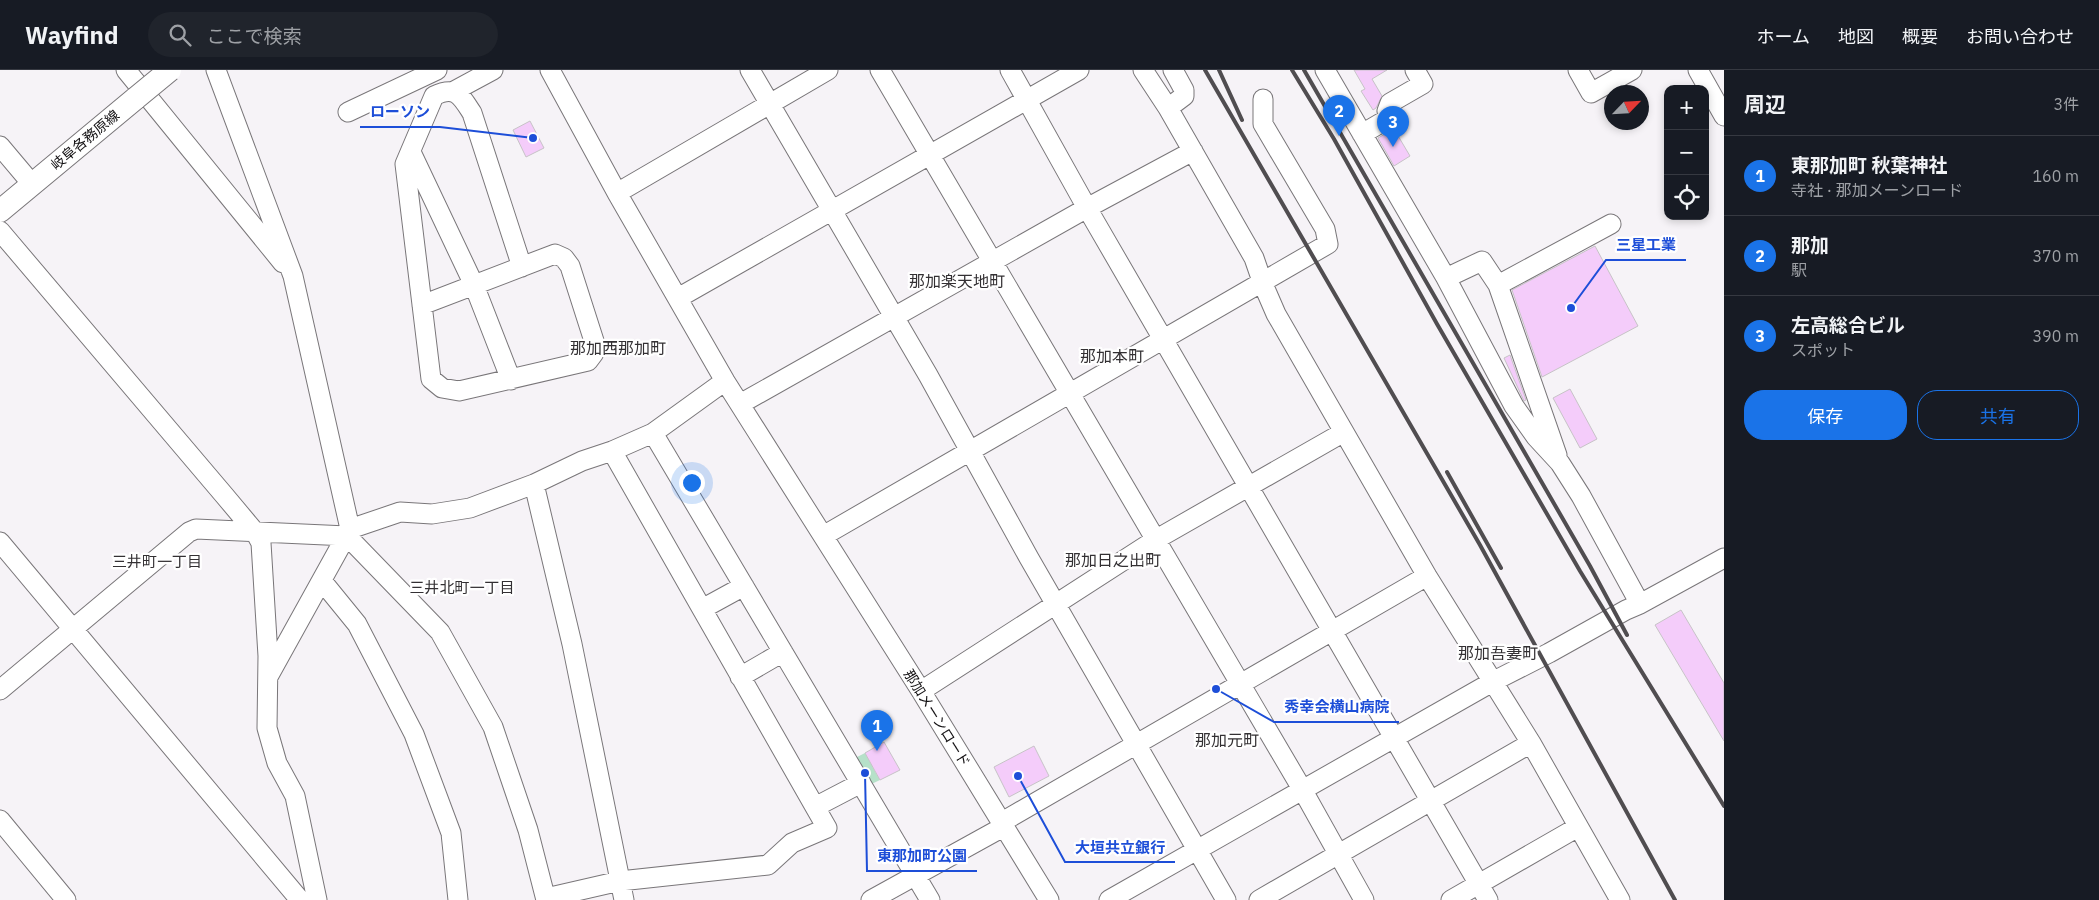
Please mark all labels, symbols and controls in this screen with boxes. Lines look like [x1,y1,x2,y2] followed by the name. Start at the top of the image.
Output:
[148,12,498,57] search box
[25,19,118,51] text: Wayfind
[166,21,194,49] icon: search
[206,24,302,48] text: ここで検索
[1757,25,1810,48] text: ホーム
[1838,25,1874,48] text: 地図
[1902,25,1938,48] text: 概要
[1966,25,2074,48] text: お問い合わせ
[1604,85,1649,130] north arrow
[1664,85,1709,220] map controls
[1664,85,1709,130] button: +
[1744,90,1786,118] text: 周辺
[2053,94,2079,114] text: 3件
[1323,95,1355,136] pin: 2
[360,97,440,127] callout: ローソン
[370,102,430,121] text: ローソン
[47,106,123,174] street label: 岐阜各務原線
[1377,106,1409,147] pin: 3
[1664,130,1709,175] button: −
[1791,153,1948,177] text: 東那加町 秋葉神社
[1755,166,1765,186] text: 1
[2032,166,2079,186] text: 160 m
[1664,175,1709,220] button: locate
[1791,180,1963,200] text: 寺社 · 那加メーンロード
[1606,230,1686,260] callout: 三星工業
[1791,233,1829,257] text: 那加
[1616,235,1676,254] text: 三星工業
[1755,246,1765,266] text: 2
[2032,246,2079,266] text: 370 m
[1791,260,1807,280] text: 駅
[909,271,1005,291] district label: 那加楽天地町
[1791,313,1905,337] text: 左高総合ビル
[1755,326,1765,346] text: 3
[2032,326,2079,346] text: 390 m
[570,338,666,358] district label: 那加西那加町
[1791,340,1855,360] text: スポット
[1080,346,1144,366] district label: 那加本町
[1744,390,1907,440] button: 保存
[1917,390,2079,440] button: 共有
[679,470,705,496] your location
[1065,550,1161,570] district label: 那加日之出町
[112,552,202,571] district label: 三井町一丁目
[409,578,515,597] district label: 三井北町一丁目
[1458,643,1538,663] district label: 那加吾妻町
[900,666,974,770] street label: 那加メーンロード
[1274,692,1399,722] callout: 秀幸会横山病院
[1284,697,1390,716] text: 秀幸会横山病院
[861,710,893,751] pin: 1
[1195,730,1259,750] district label: 那加元町
[1065,832,1175,862] callout: 大垣共立銀行
[1075,838,1165,857] text: 大垣共立銀行
[867,841,977,871] callout: 東那加町公園
[877,846,967,865] text: 東那加町公園

